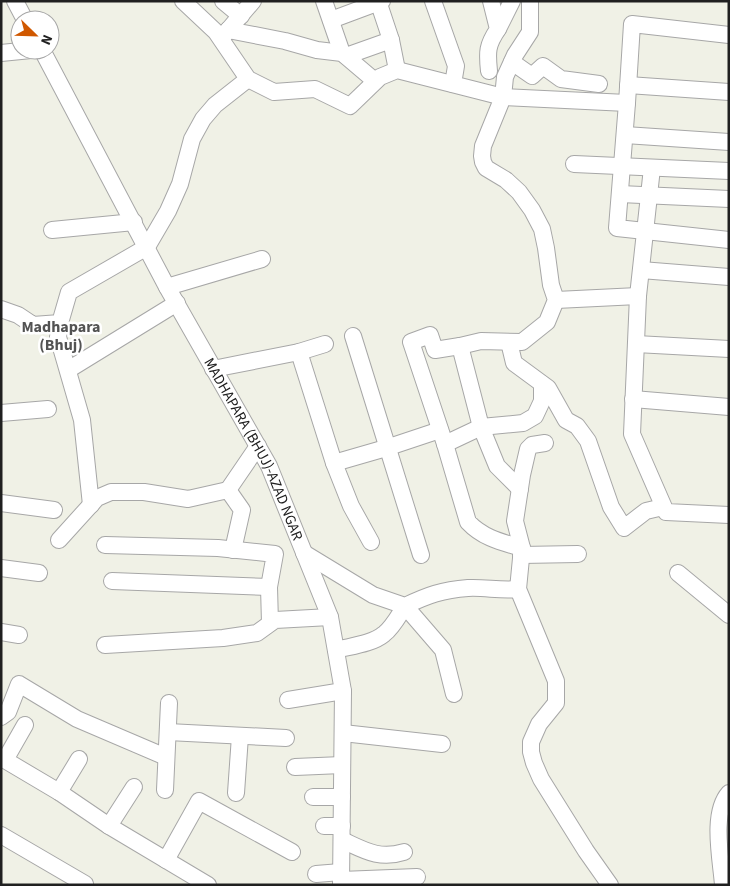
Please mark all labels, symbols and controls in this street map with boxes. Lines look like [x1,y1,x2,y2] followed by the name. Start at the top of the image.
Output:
[10,10,60,60] north arrow
[35,31,57,48] text: N
[21,316,101,356] district label: Madhapara (Bhuj)
[199,354,309,544] street label: MADHAPARA (BHUJ)-AZAD NGAR

